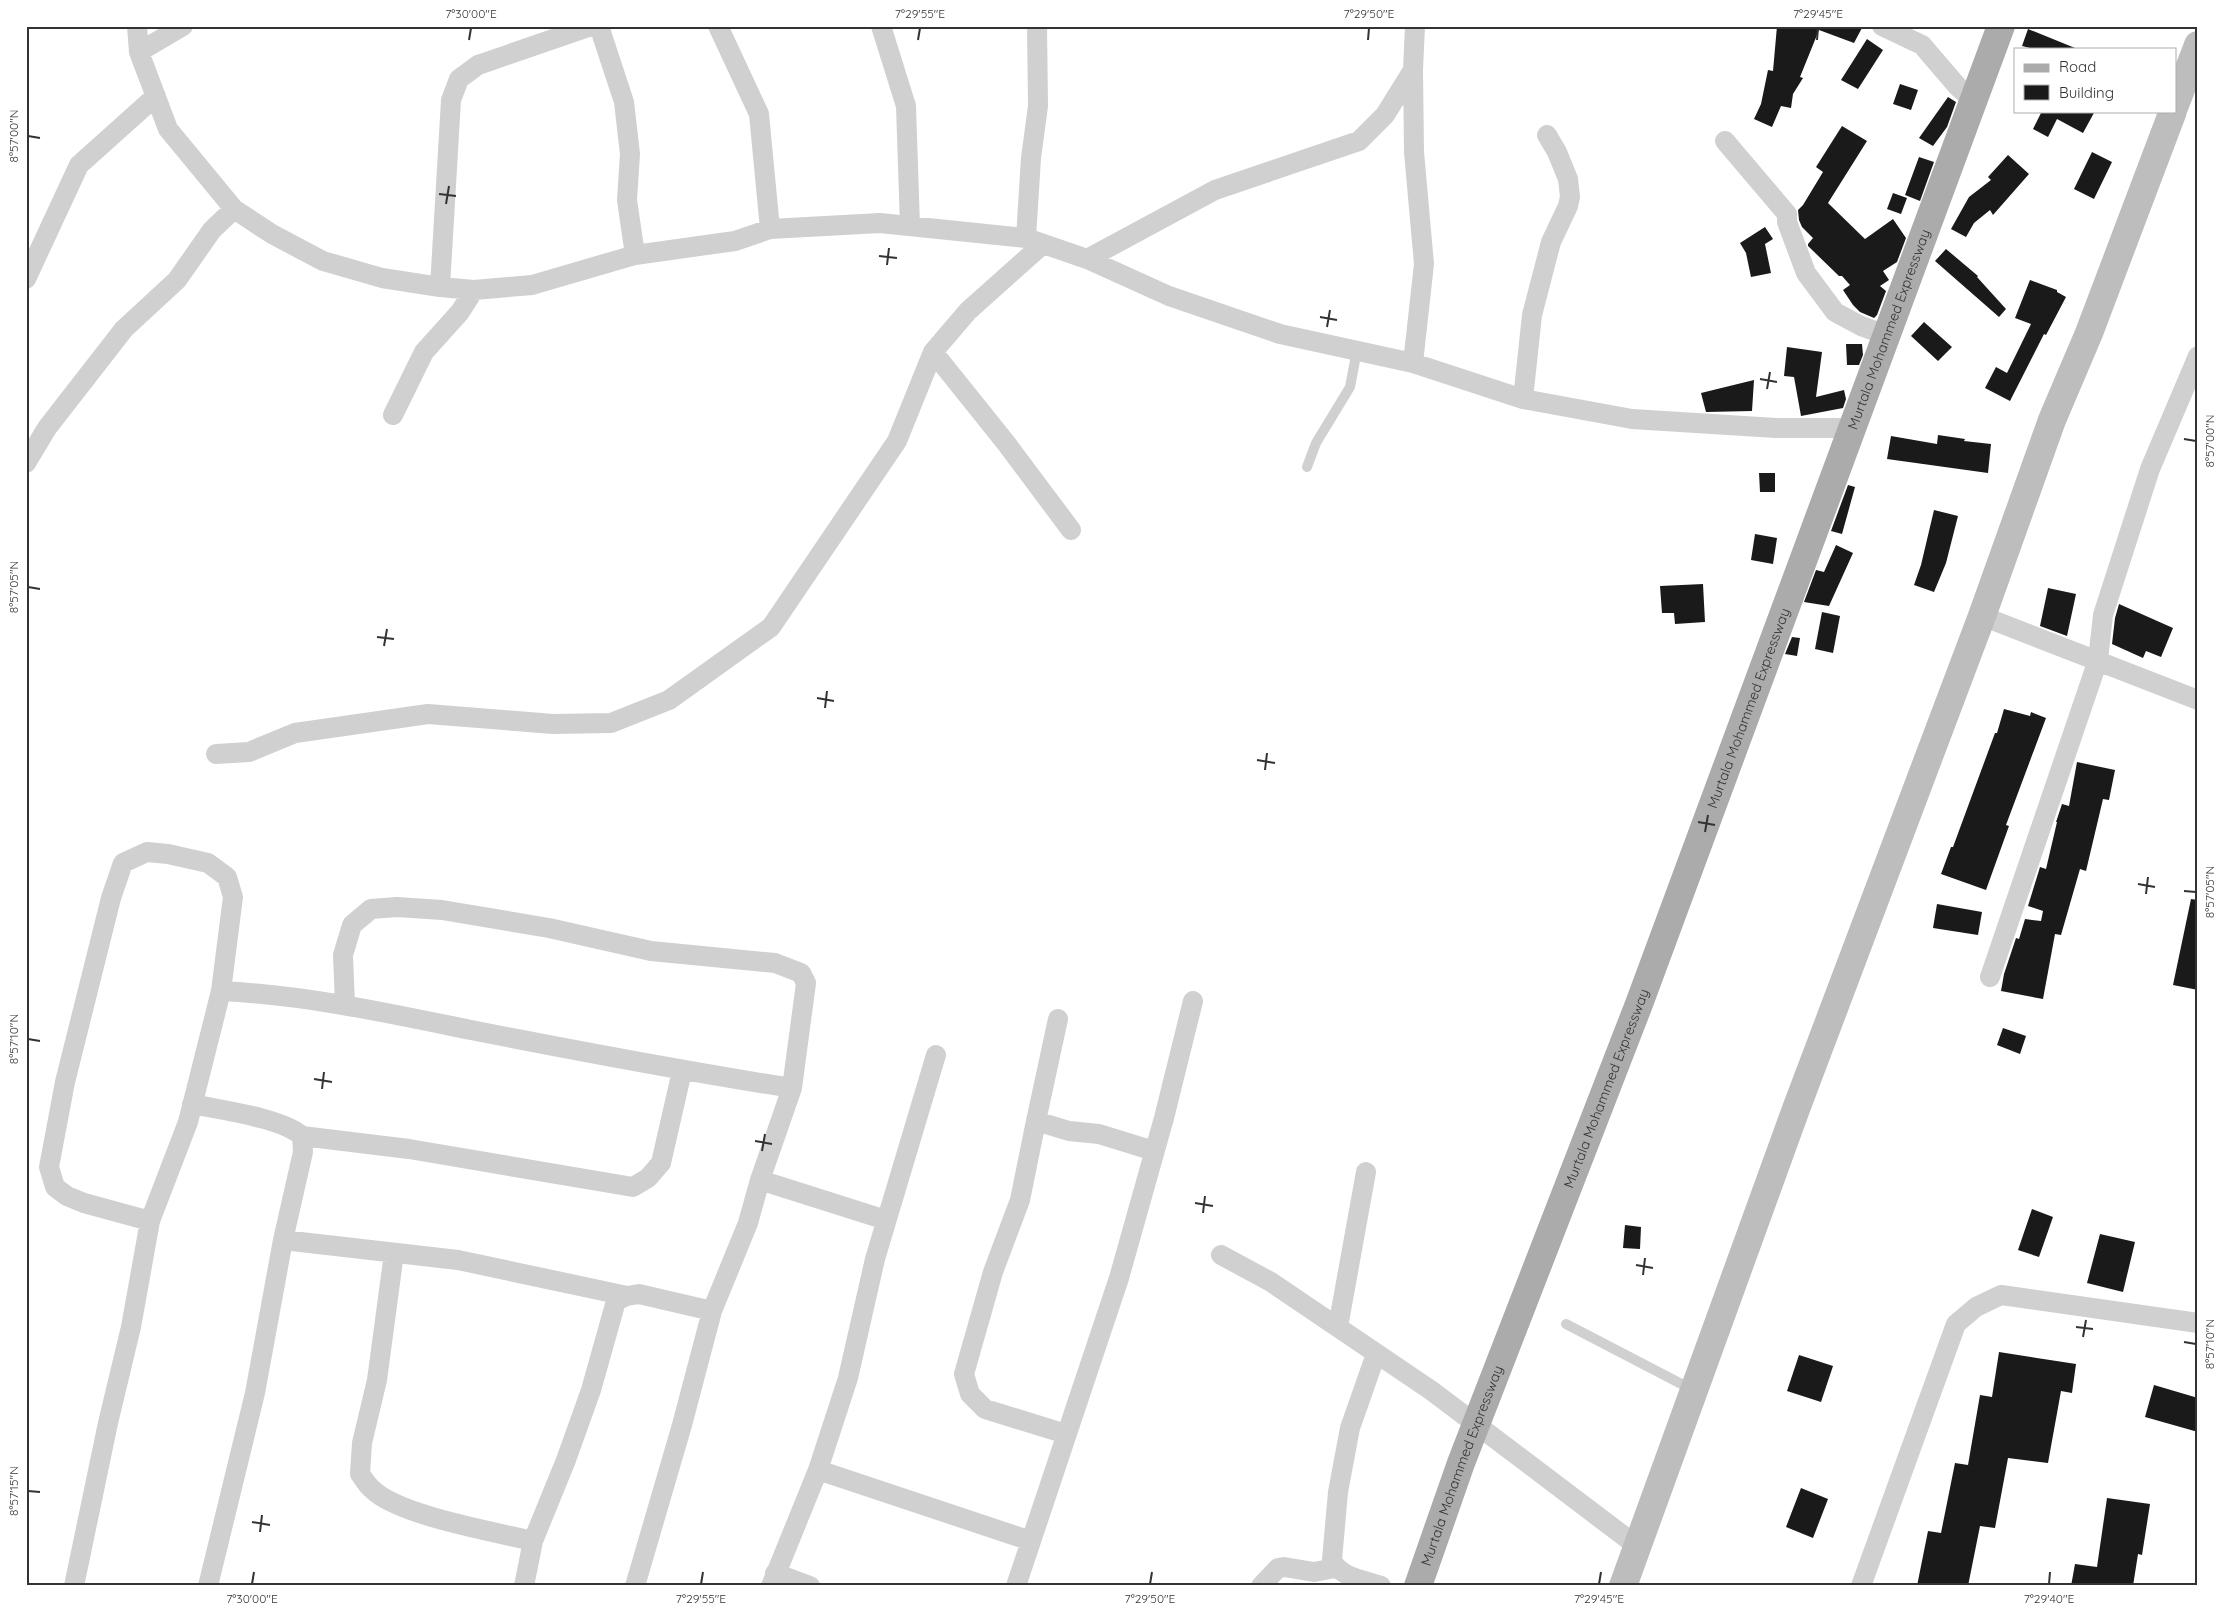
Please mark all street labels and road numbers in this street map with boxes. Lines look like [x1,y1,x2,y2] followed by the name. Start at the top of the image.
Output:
[1843,227,1934,432] street label: Murtala Mohammed Expressway
[1703,605,1794,811] street label: Murtala Mohammed Expressway
[1559,986,1653,1191] street label: Murtala Mohammed Expressway
[1417,1363,1507,1568] street label: Murtala Mohammed Expressway

